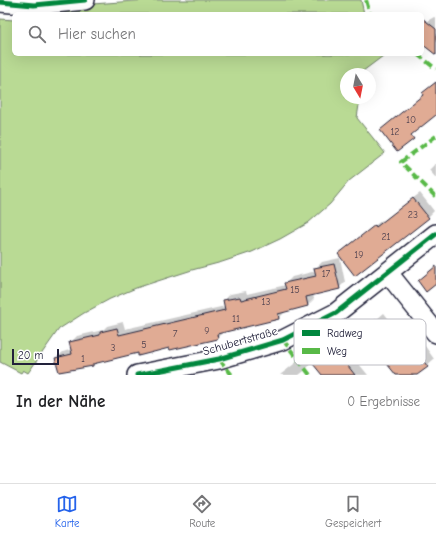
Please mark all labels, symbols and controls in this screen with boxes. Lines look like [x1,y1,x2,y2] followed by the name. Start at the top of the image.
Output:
[12,12,424,56] search box
[26,23,48,45] icon: search
[58,25,136,43] text: Hier suchen
[340,68,376,104] north arrow
[406,114,416,126] house number: 10
[390,126,400,138] house number: 12
[408,209,418,221] house number: 23
[381,231,391,243] house number: 21
[354,249,364,261] house number: 19
[322,268,331,280] house number: 17
[290,284,300,296] house number: 15
[261,296,271,308] house number: 13
[232,313,240,325] house number: 11
[294,319,426,365] legend
[201,324,279,358] street label: Schubertstraße
[204,325,210,337] house number: 9
[327,327,363,340] text: Radweg
[173,328,178,340] house number: 7
[141,339,147,351] house number: 5
[110,342,116,354] house number: 3
[327,345,347,358] text: Weg
[12,347,59,366] scale bar
[18,349,43,362] text: 20 m
[81,353,85,365] house number: 1
[16,392,105,411] text: In der Nähe
[347,394,420,409] text: 0 Ergebnisse
[55,493,79,530] tab: Karte
[189,493,215,530] tab: Route
[325,493,381,530] tab: Gespeichert

